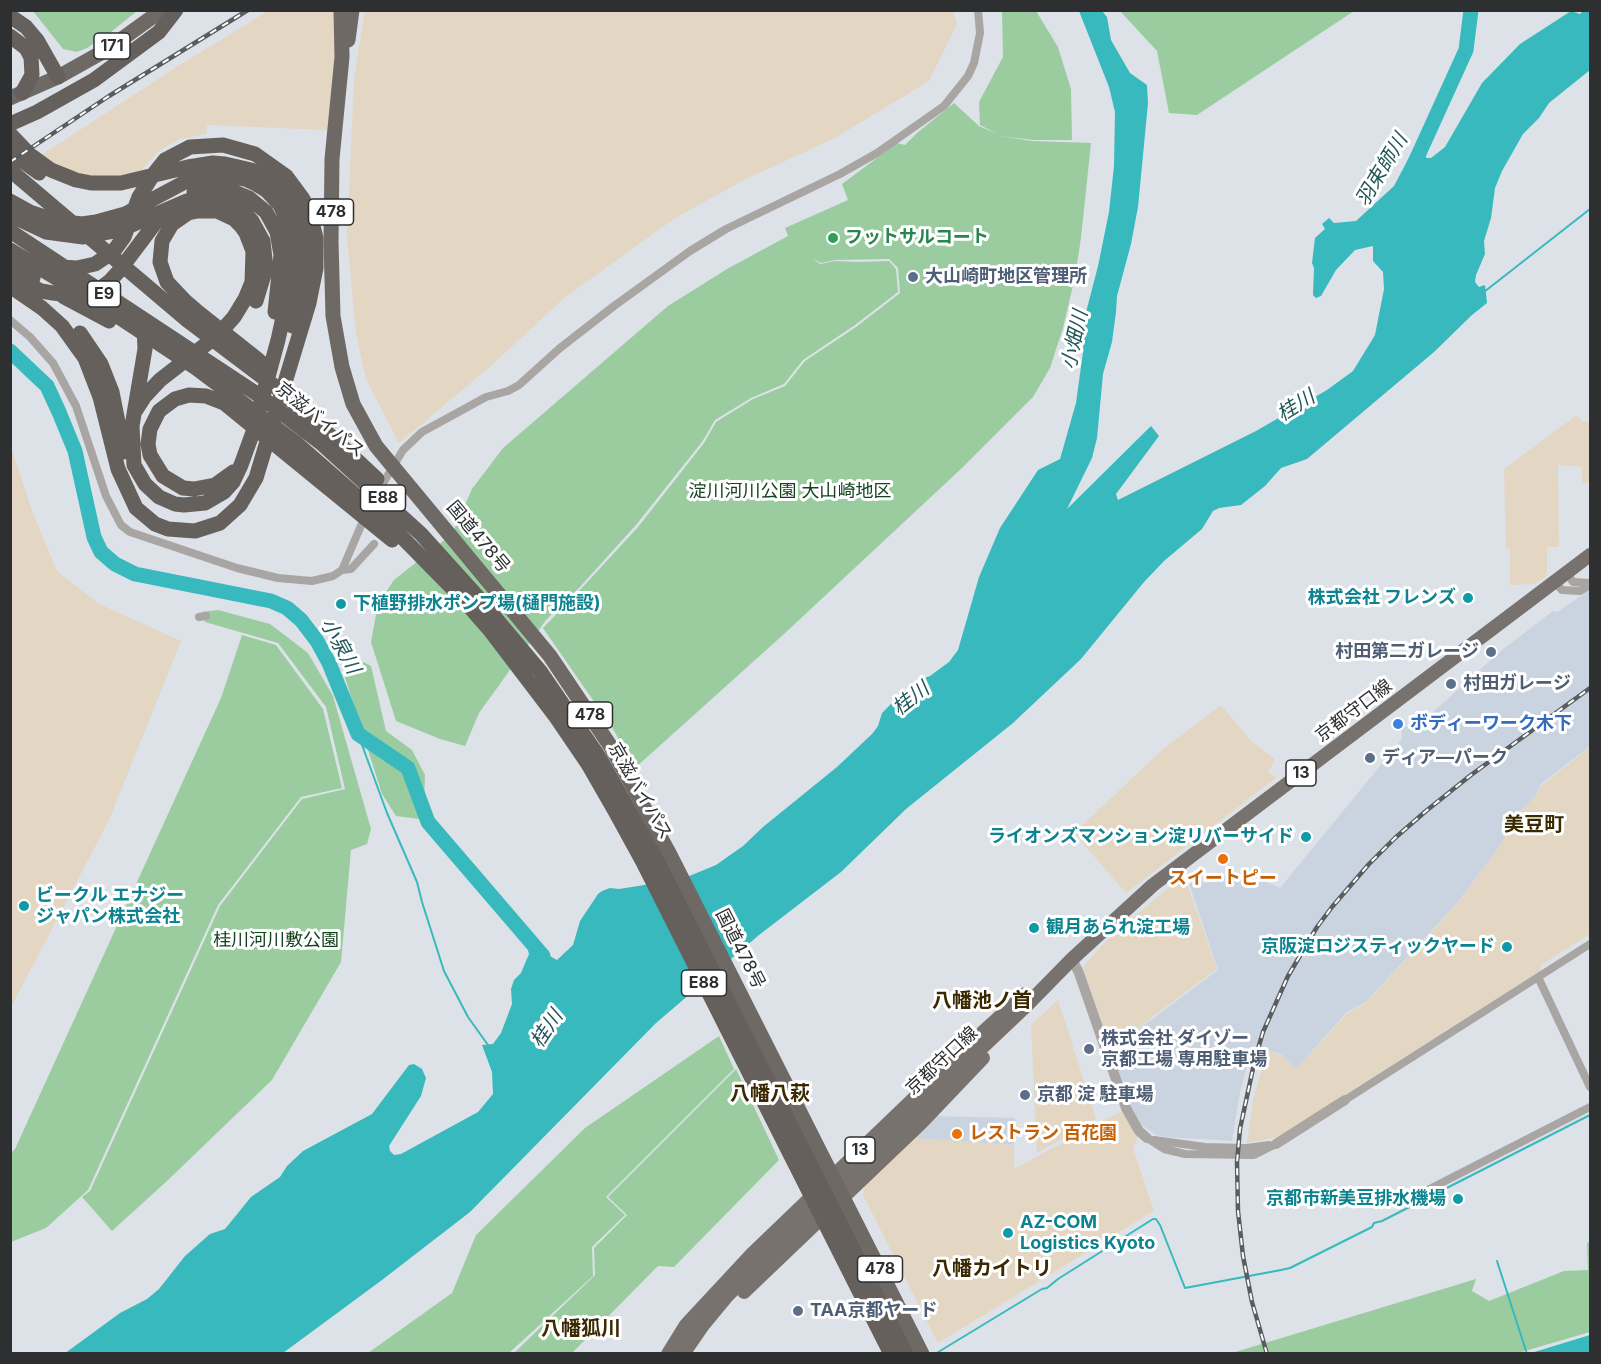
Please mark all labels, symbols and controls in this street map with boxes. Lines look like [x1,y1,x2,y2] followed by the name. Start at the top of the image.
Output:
[94,33,130,59] road number: 171
[1351,130,1413,210] water label: 羽束師川
[308,199,354,225] road number: 478
[845,227,989,249] place label: フットサルコート
[826,231,840,245] marker: フットサルコート
[925,266,1087,288] place label: 大山崎町地区管理所
[906,270,920,284] marker: 大山崎町地区管理所
[88,281,120,307] road number: E9
[1057,308,1093,372] water label: 小畑川
[271,378,369,462] street label: 京滋バイパス
[1273,385,1319,427] water label: 桂川
[688,481,892,503] park label: 淀川河川公園 大山崎地区
[360,485,406,511] road number: E88
[442,497,514,577] street label: 国道478号
[1308,587,1456,609] place label: 株式会社 フレンズ
[1461,591,1475,605] marker: 株式会社 フレンズ
[353,593,601,615] place label: 下植野排水ポンプ場(樋門施設)
[334,597,348,611] marker: 下植野排水ポンプ場(樋門施設)
[315,614,365,678] water label: 小泉川
[1335,641,1479,663] place label: 村田第二ガレージ
[1484,645,1498,659] marker: 村田第二ガレージ
[1463,673,1571,695] place label: 村田ガレージ
[1312,675,1396,747] street label: 京都守口線
[888,677,934,721] water label: 桂川
[1444,677,1458,691] marker: 村田ガレージ
[568,702,612,728] road number: 478
[1410,713,1572,735] place label: ボディーワーク木下
[1391,717,1405,731] marker: ボディーワーク木下
[604,739,676,843] street label: 京滋バイパス
[1382,747,1508,769] place label: ディア―パーク
[1363,751,1377,765] marker: ディア―パーク
[1286,760,1316,786] road number: 13
[1504,813,1564,837] district label: 美豆町
[988,826,1294,848] place label: ライオンズマンション淀リバーサイド
[1299,830,1313,844] marker: ライオンズマンション淀リバーサイド
[1216,852,1230,866] marker: スイートピー
[1169,868,1277,890] place label: スイートピー
[36,885,184,928] place label: ビークル エナジー ジャパン株式会社
[17,899,31,913] marker: ビークル エナジー ジャパン株式会社
[711,905,769,993] street label: 国道478号
[1046,917,1190,939] place label: 観月あられ淀工場
[1027,921,1041,935] marker: 観月あられ淀工場
[213,930,339,952] park label: 桂川河川敷公園
[1261,936,1495,958] place label: 京阪淀ロジスティックヤード
[1500,940,1514,954] marker: 京阪淀ロジスティックヤード
[682,970,726,996] road number: E88
[932,989,1032,1013] district label: 八幡池ノ首
[526,1006,568,1052] water label: 桂川
[902,1022,982,1100] street label: 京都守口線
[1101,1028,1267,1070] place label: 株式会社 ダイゾー 京都工場 専用駐車場
[1082,1042,1096,1056] marker: 株式会社 ダイゾー 京都工場 専用駐車場
[730,1082,810,1106] district label: 八幡八萩
[1037,1084,1154,1106] place label: 京都 淀 駐車場
[1018,1088,1032,1102] marker: 京都 淀 駐車場
[969,1123,1117,1145] place label: レストラン 百花園
[950,1127,964,1141] marker: レストラン 百花園
[845,1137,875,1163] road number: 13
[1266,1188,1446,1210] place label: 京都市新美豆排水機場
[1451,1192,1465,1206] marker: 京都市新美豆排水機場
[1020,1212,1155,1254] place label: AZ-COM Logistics Kyoto
[1001,1226,1015,1240] marker: AZ-COM Logistics Kyoto
[858,1256,902,1282] road number: 478
[932,1257,1052,1281] district label: 八幡カイトリ
[810,1300,938,1322] place label: TAA京都ヤード
[791,1304,805,1318] marker: TAA京都ヤード
[541,1317,621,1341] district label: 八幡狐川

